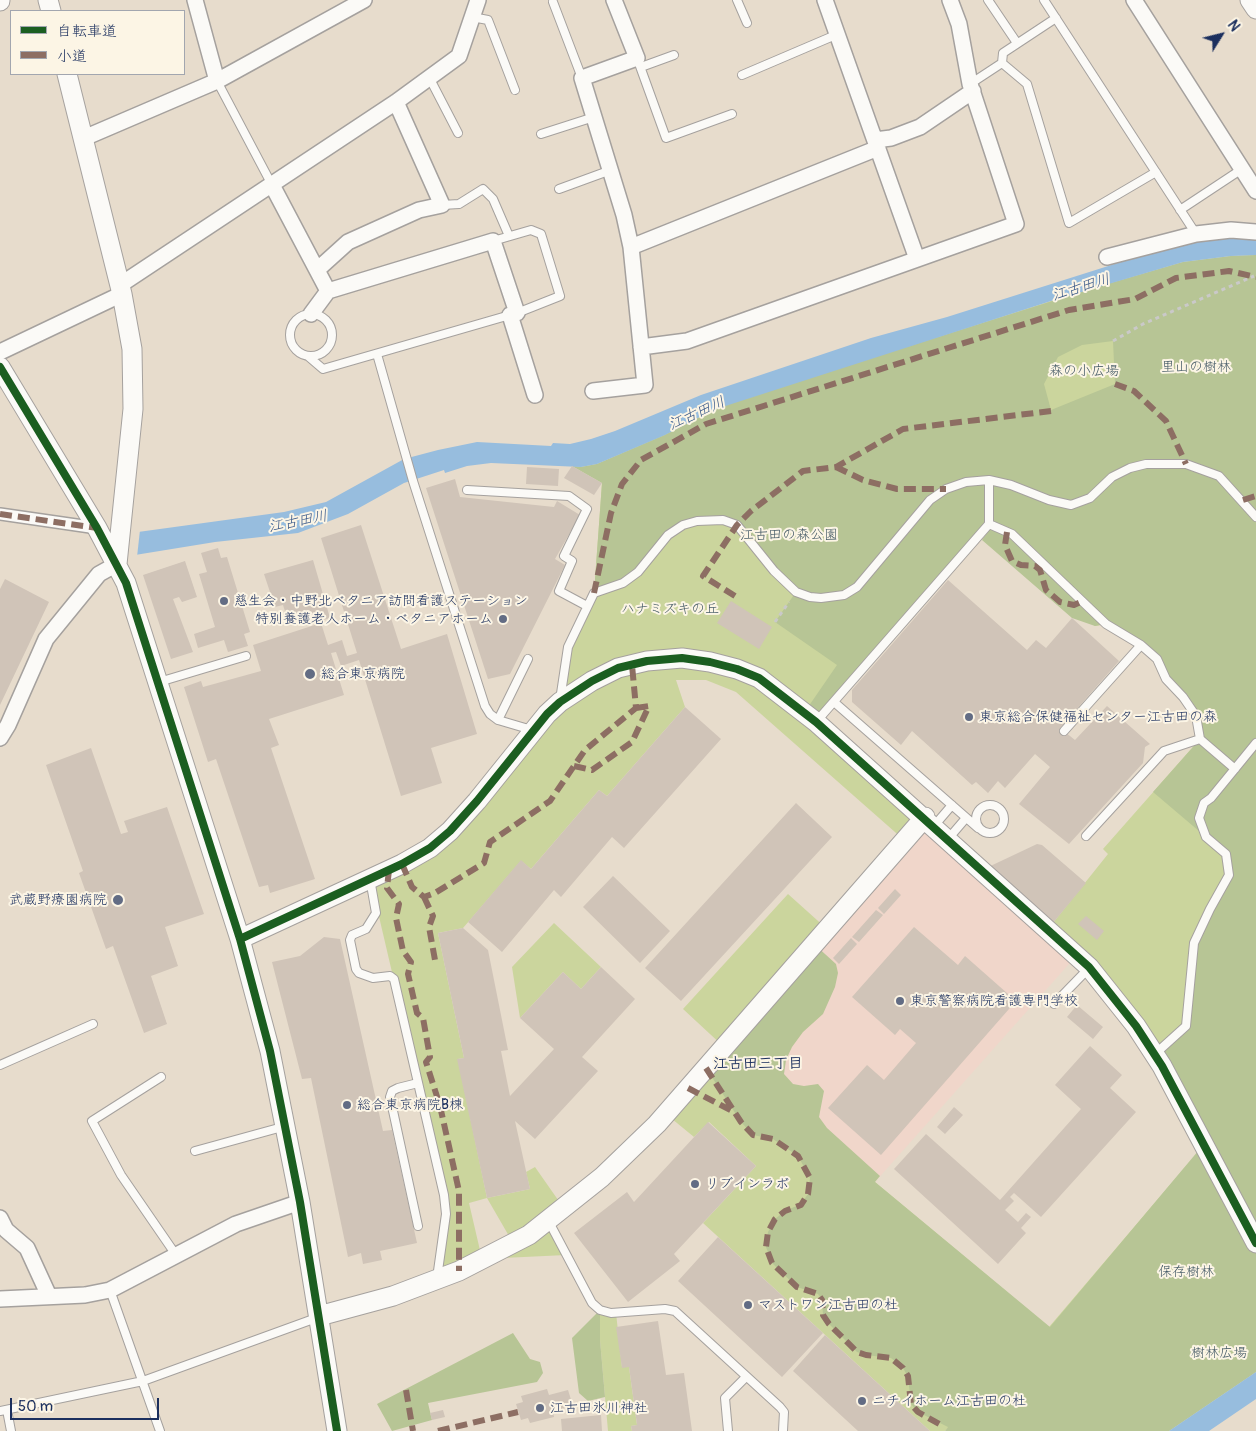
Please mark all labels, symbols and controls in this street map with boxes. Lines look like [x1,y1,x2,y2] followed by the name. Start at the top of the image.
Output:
[10,10,185,75] legend
[1196,10,1246,60] north arrow
[1224,17,1243,35] text: N
[57,22,117,41] text: 自転車道
[57,47,87,66] text: 小道
[1050,271,1112,305] water label: 江古田川
[1161,359,1231,375] park label: 里山の樹林
[1049,363,1119,379] park label: 森の小広場
[666,394,728,434] water label: 江古田川
[267,507,329,537] water label: 江古田川
[740,527,838,543] park label: 江古田の森公園
[234,593,528,609] place label: 慈生会・中野北ベタニア訪問看護ステーション
[218,595,230,607] marker: 慈生会・中野北ベタニア訪問看護ステーション
[621,601,719,617] park label: ハナミズキの丘
[255,611,493,627] place label: 特別養護老人ホーム・ベタニアホーム
[497,613,509,625] marker: 特別養護老人ホーム・ベタニアホーム
[321,666,405,682] place label: 総合東京病院
[303,667,317,681] marker: 総合東京病院
[979,709,1217,725] place label: 東京総合保健福祉センター江古田の森
[963,711,975,723] marker: 東京総合保健福祉センター江古田の森
[9,892,107,908] place label: 武蔵野療園病院
[111,893,125,907] marker: 武蔵野療園病院
[910,993,1078,1009] place label: 東京警察病院看護専門学校
[894,995,906,1007] marker: 東京警察病院看護専門学校
[713,1055,803,1073] district label: 江古田三丁目
[357,1097,463,1113] place label: 総合東京病院B棟
[341,1099,353,1111] marker: 総合東京病院B棟
[705,1176,789,1192] place label: リブインラボ
[689,1178,701,1190] marker: リブインラボ
[1158,1264,1214,1280] park label: 保存樹林
[758,1297,898,1313] place label: マストワン江古田の杜
[742,1299,754,1311] marker: マストワン江古田の杜
[1191,1345,1247,1361] park label: 樹林広場
[12,1388,161,1420] scale bar
[872,1393,1026,1409] place label: ニチイホーム江古田の杜
[856,1395,868,1407] marker: ニチイホーム江古田の杜
[18,1397,53,1416] text: 50 m
[550,1400,648,1416] place label: 江古田氷川神社
[534,1402,546,1414] marker: 江古田氷川神社

